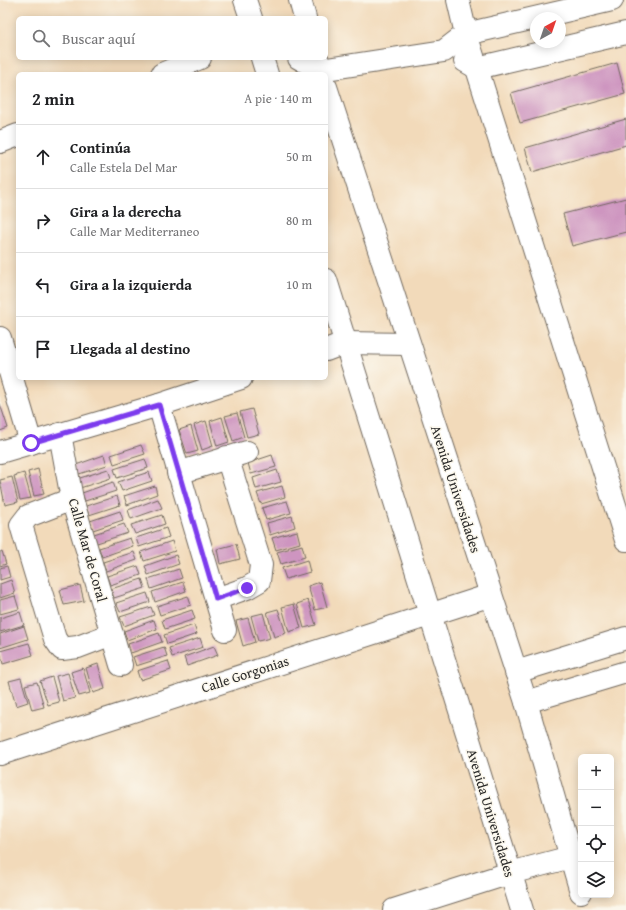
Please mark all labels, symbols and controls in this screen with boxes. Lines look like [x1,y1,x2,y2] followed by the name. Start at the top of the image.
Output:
[530,12,566,48] north arrow
[16,16,328,60] search box
[30,27,52,49] icon: search
[62,28,135,49] text: Buscar aquí
[32,86,74,111] text: 2 min
[244,89,312,108] text: A pie · 140 m
[70,137,131,158] text: Continúa
[32,146,54,168] icon: ahead
[286,147,312,166] text: 50 m
[70,158,177,177] text: Calle Estela Del Mar
[70,201,181,222] text: Gira a la derecha
[32,210,54,232] icon: right
[286,211,312,230] text: 80 m
[70,222,199,241] text: Calle Mar Mediterraneo
[32,274,54,296] icon: left
[70,274,192,295] text: Gira a la izquierda
[286,275,312,294] text: 10 m
[32,338,54,360] icon: arrive
[70,338,190,359] text: Llegada al destino
[426,423,486,555] street label: Avenida Universidades
[22,434,40,452] route start
[64,496,112,604] street label: Calle Mar de Coral
[238,579,256,597] route end
[199,650,291,698] street label: Calle Gorgonias
[462,746,520,880] street label: Avenida Universidades
[578,754,614,898] map controls
[578,754,614,790] button: +
[578,790,614,826] button: −
[578,826,614,862] button: locate
[578,862,614,898] button: layers

